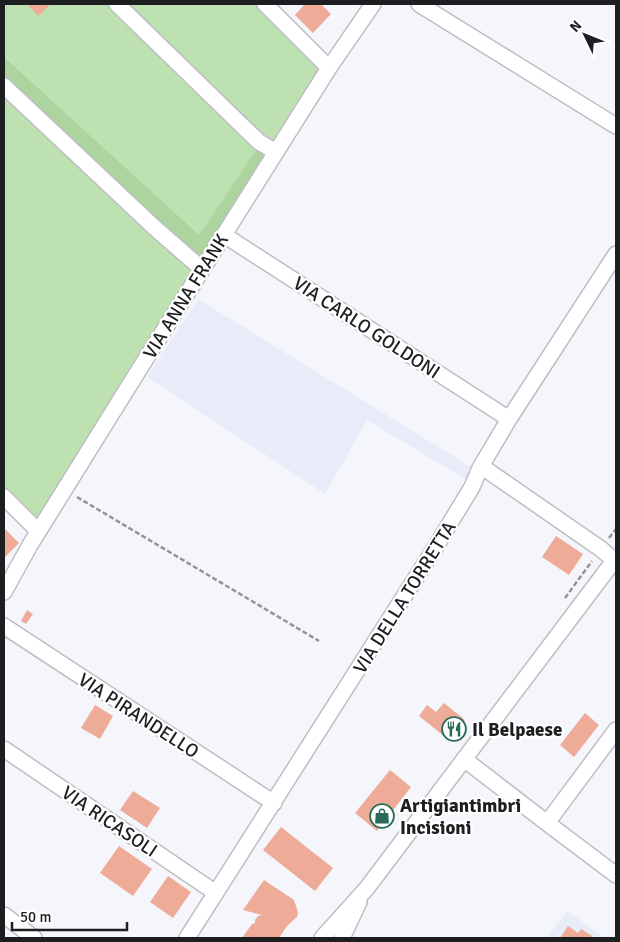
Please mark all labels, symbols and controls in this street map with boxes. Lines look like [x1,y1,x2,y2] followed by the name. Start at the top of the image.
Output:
[560,10,610,60] north arrow
[566,17,585,36] text: N
[138,229,234,363] street label: VIA ANNA FRANK
[288,271,445,384] street label: VIA CARLO GOLDONI
[348,517,462,678] street label: VIA DELLA TORRETTA
[74,668,203,764] street label: VIA PIRANDELLO
[441,716,467,742] restaurant icon: Il Belpaese
[472,718,562,742] place label: Il Belpaese
[57,781,162,863] street label: VIA RICASOLI
[400,794,521,840] place label: Artigiantimbri Incisioni
[369,803,395,829] shop icon: Artigiantimbri Incisioni
[12,900,128,932] scale bar
[20,908,51,926] text: 50 m

